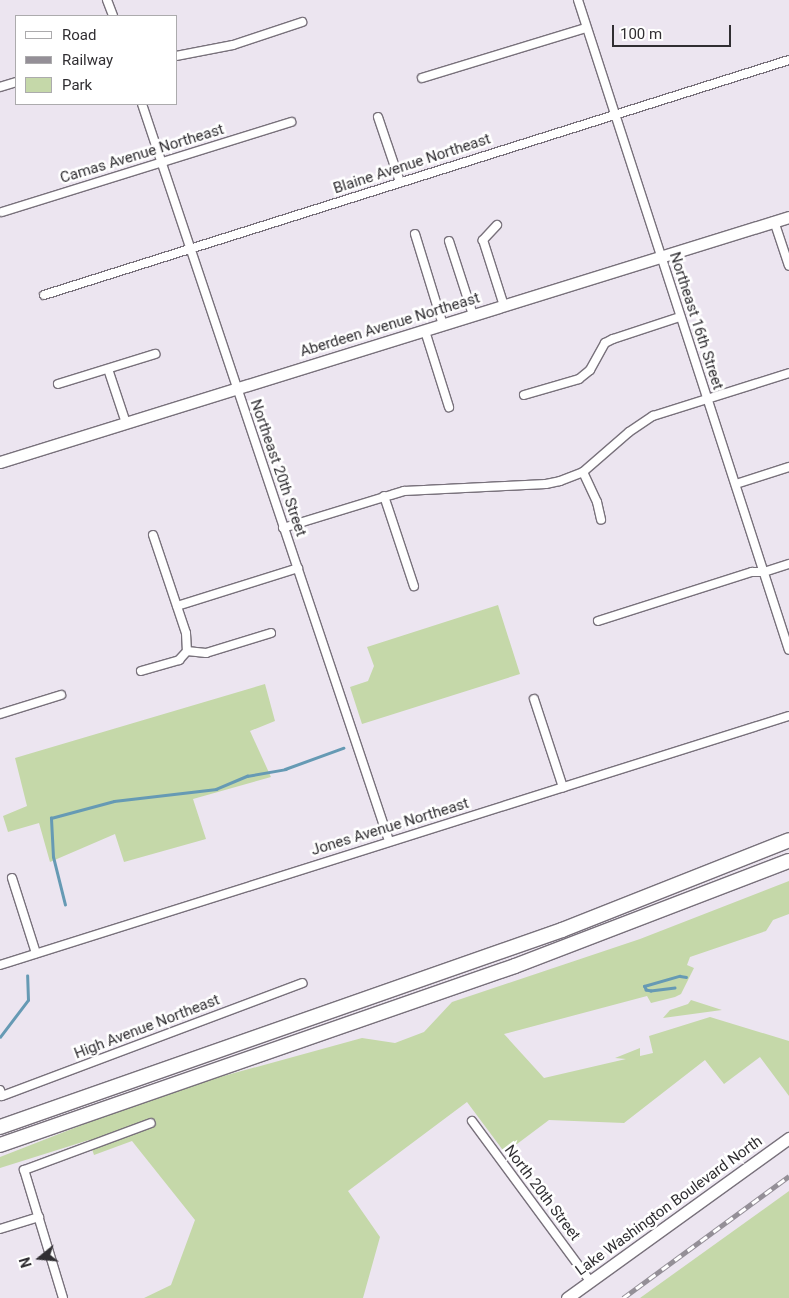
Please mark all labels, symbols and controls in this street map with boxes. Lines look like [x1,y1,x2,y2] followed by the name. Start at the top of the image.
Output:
[15,15,178,105] legend
[614,15,733,47] scale bar
[620,25,662,43] text: 100 m
[62,26,96,44] text: Road
[62,51,113,69] text: Railway
[62,76,92,94] text: Park
[58,121,226,187] street label: Camas Avenue Northeast
[331,130,493,198] street label: Blaine Avenue Northeast
[665,250,727,392] street label: Northeast 16th Street
[298,289,482,361] street label: Aberdeen Avenue Northeast
[246,397,310,539] street label: Northeast 20th Street
[309,794,471,860] street label: Jones Avenue Northeast
[72,991,222,1063] street label: High Avenue Northeast
[572,1132,766,1280] street label: Lake Washington Boulevard North
[500,1142,584,1244] street label: North 20th Street
[15,1233,65,1283] north arrow
[17,1255,35,1269] text: N

